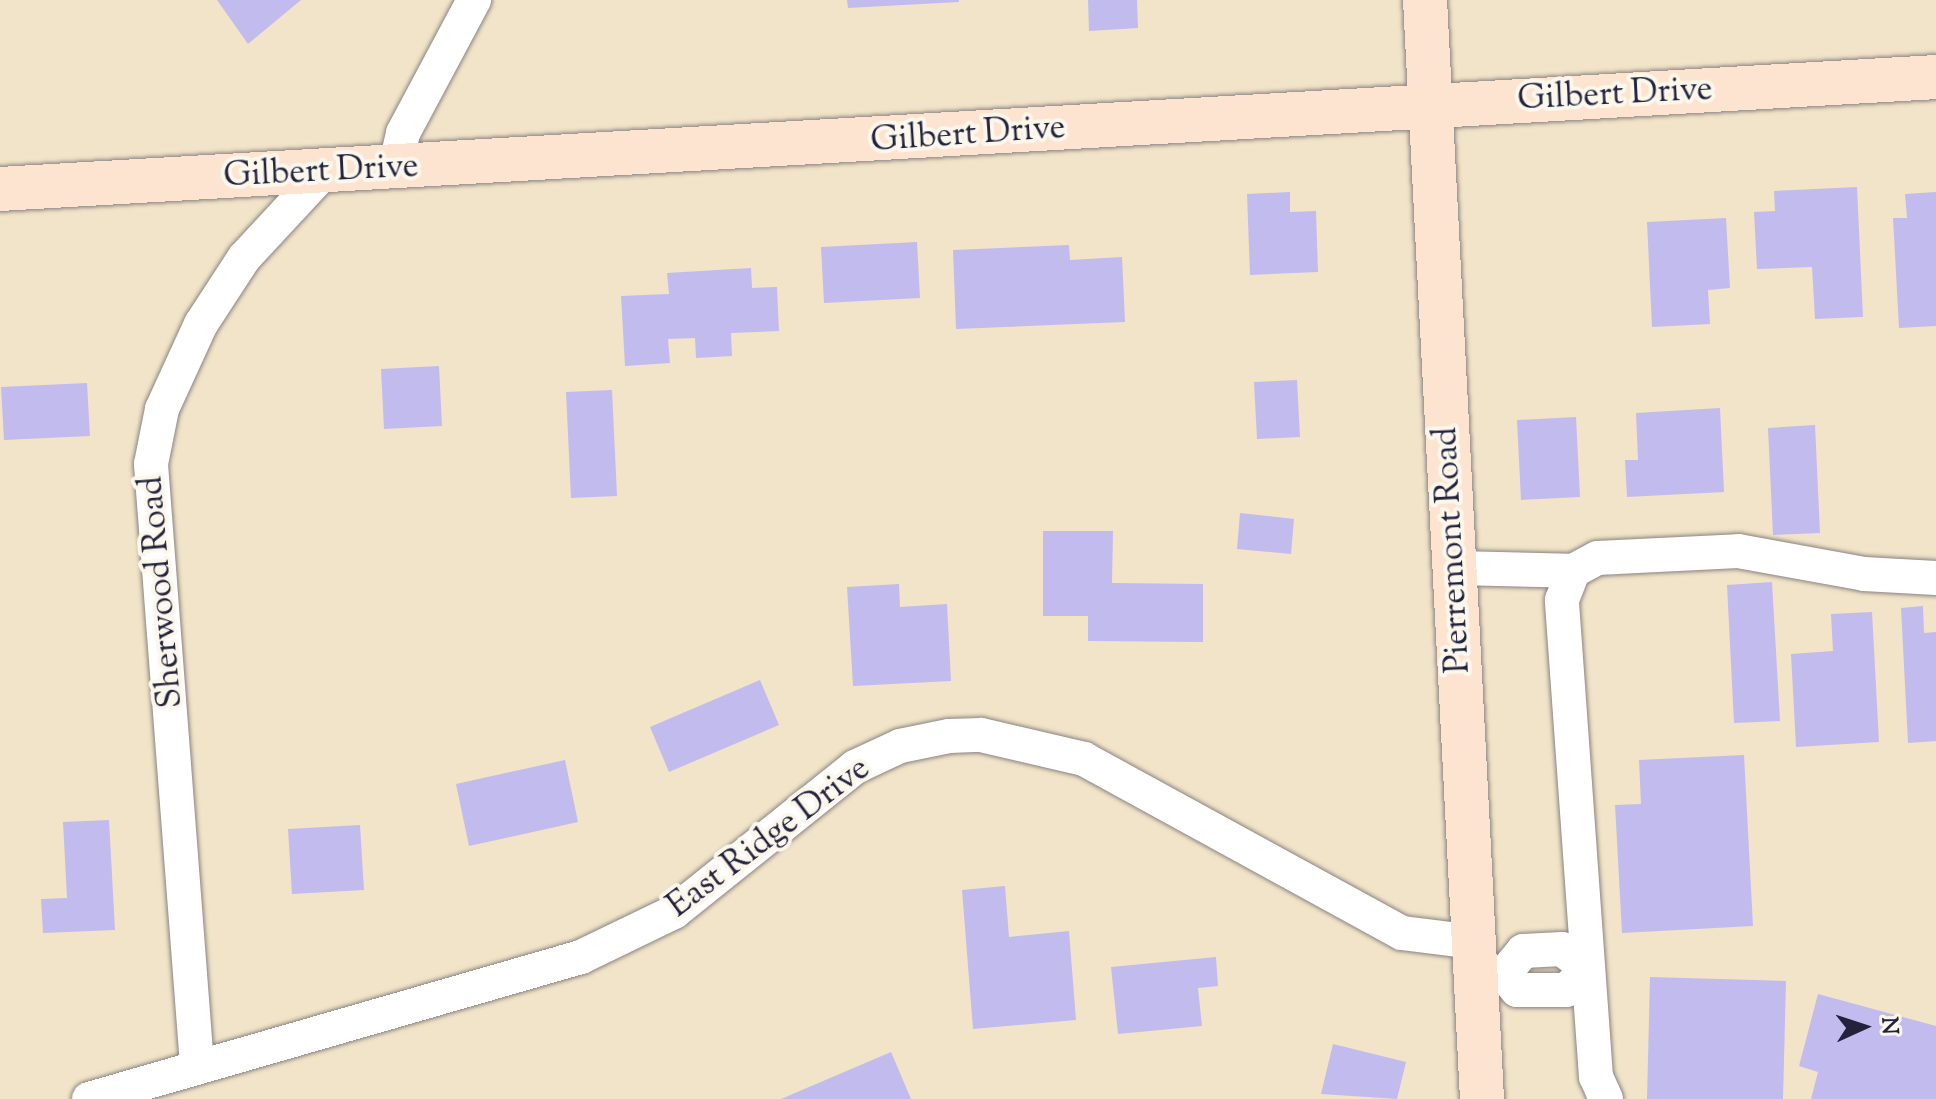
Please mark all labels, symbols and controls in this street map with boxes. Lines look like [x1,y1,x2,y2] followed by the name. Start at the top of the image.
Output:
[1517,70,1713,120] street label: Gilbert Drive
[869,108,1067,162] street label: Gilbert Drive
[223,147,419,197] street label: Gilbert Drive
[1426,426,1480,674] street label: Pierremont Road
[132,474,192,710] street label: Sherwood Road
[660,749,878,927] street label: East Ridge Drive
[1824,987,1904,1067] north arrow
[1872,1016,1904,1035] text: N

